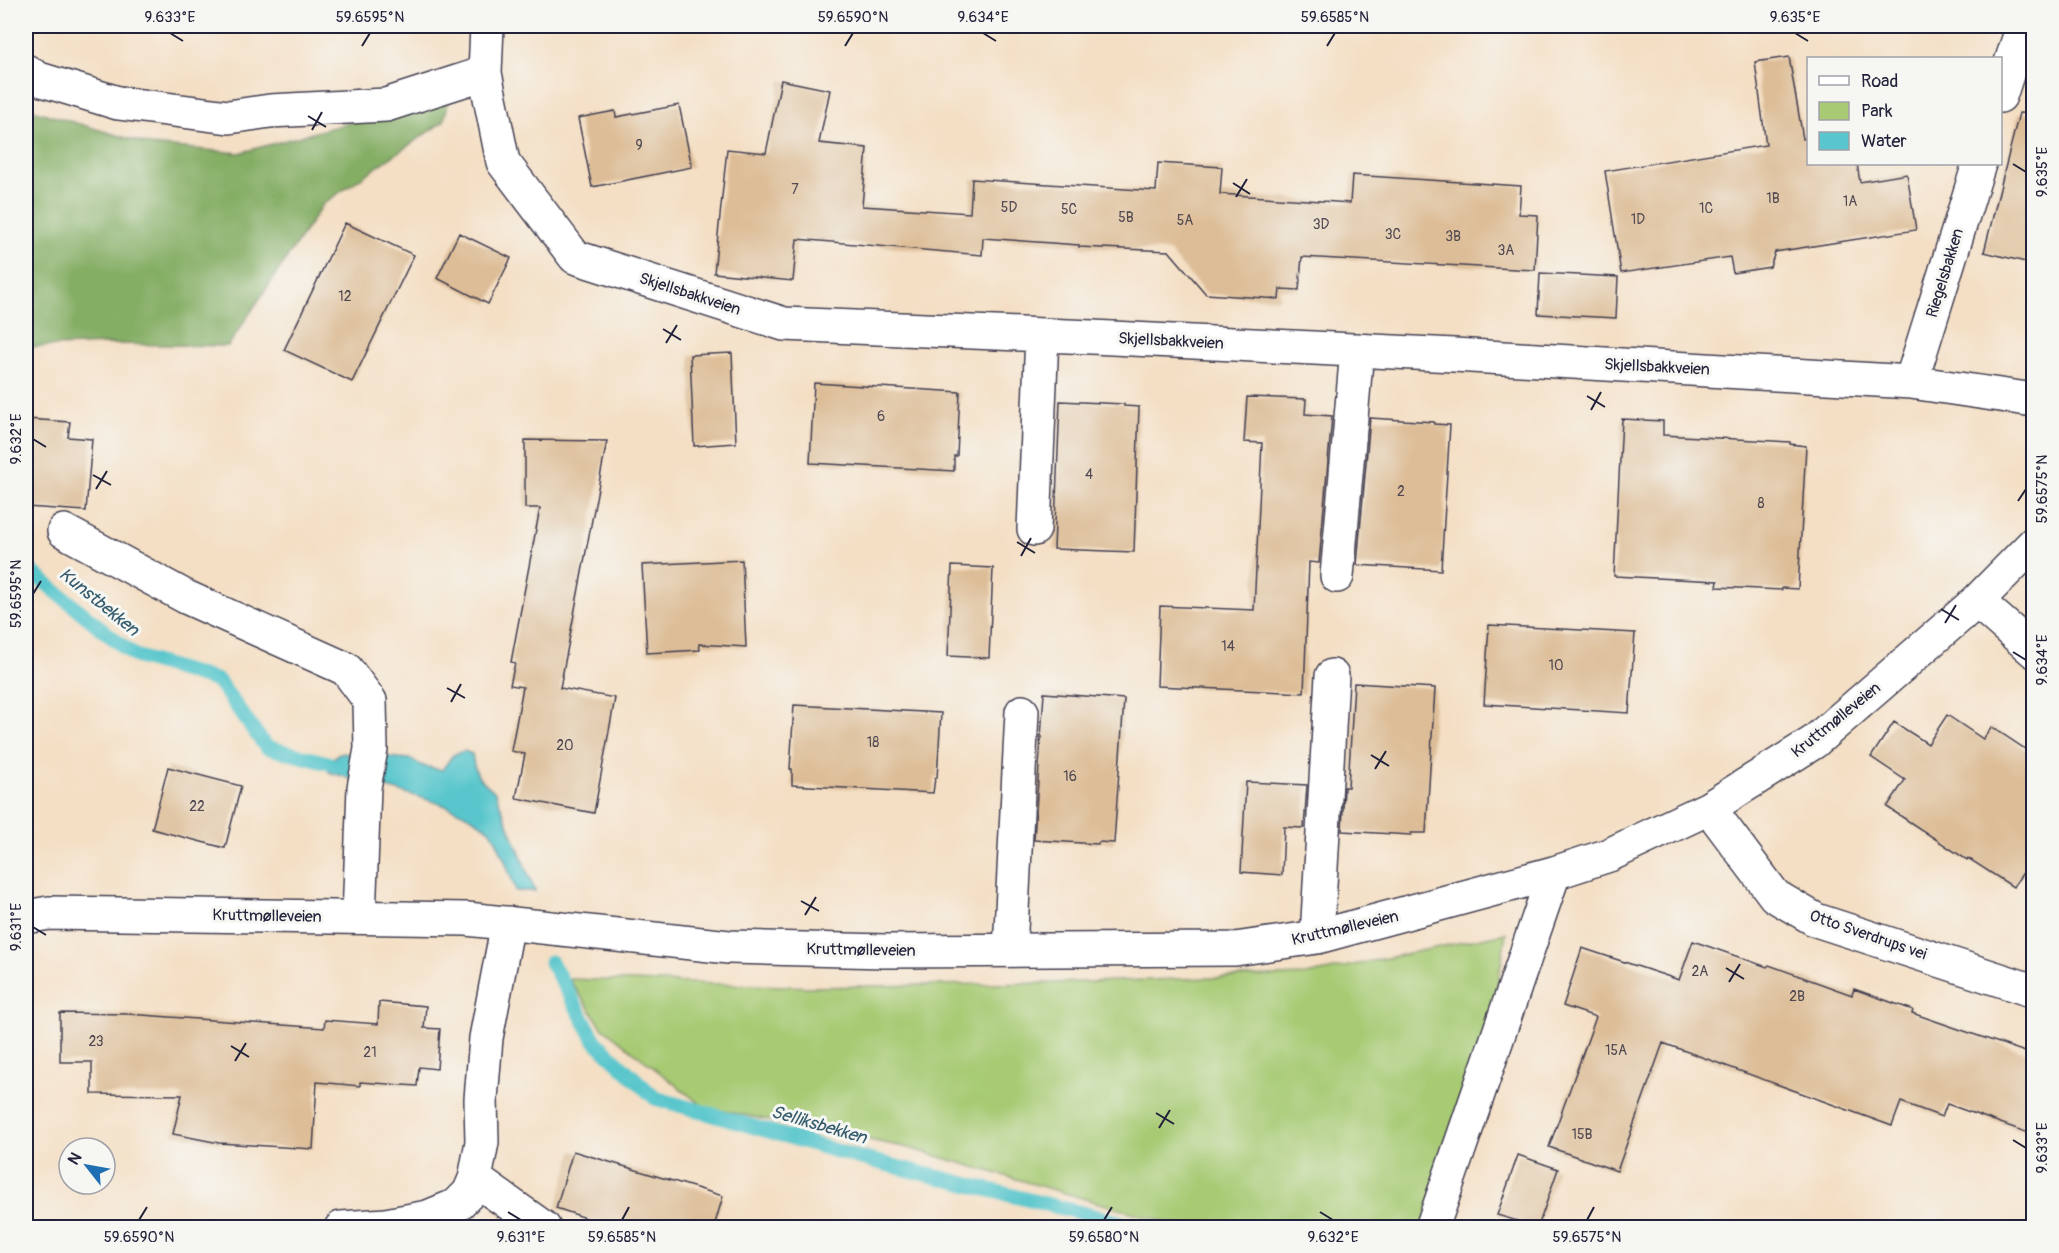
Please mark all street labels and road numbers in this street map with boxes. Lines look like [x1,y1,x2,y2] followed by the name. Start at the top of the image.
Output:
[1922,226,1968,320] street label: Riegelsbakken
[637,268,743,320] street label: Skjellsbakkveien
[1118,328,1224,354] street label: Skjellsbakkveien
[1604,354,1710,380] street label: Skjellsbakkveien
[1787,678,1885,762] street label: Kruttmølleveien
[212,905,322,927] street label: Kruttmølleveien
[1290,906,1400,950] street label: Kruttmølleveien
[1807,906,1929,964] street label: Otto Sverdrups vei
[806,939,916,961] street label: Kruttmølleveien

